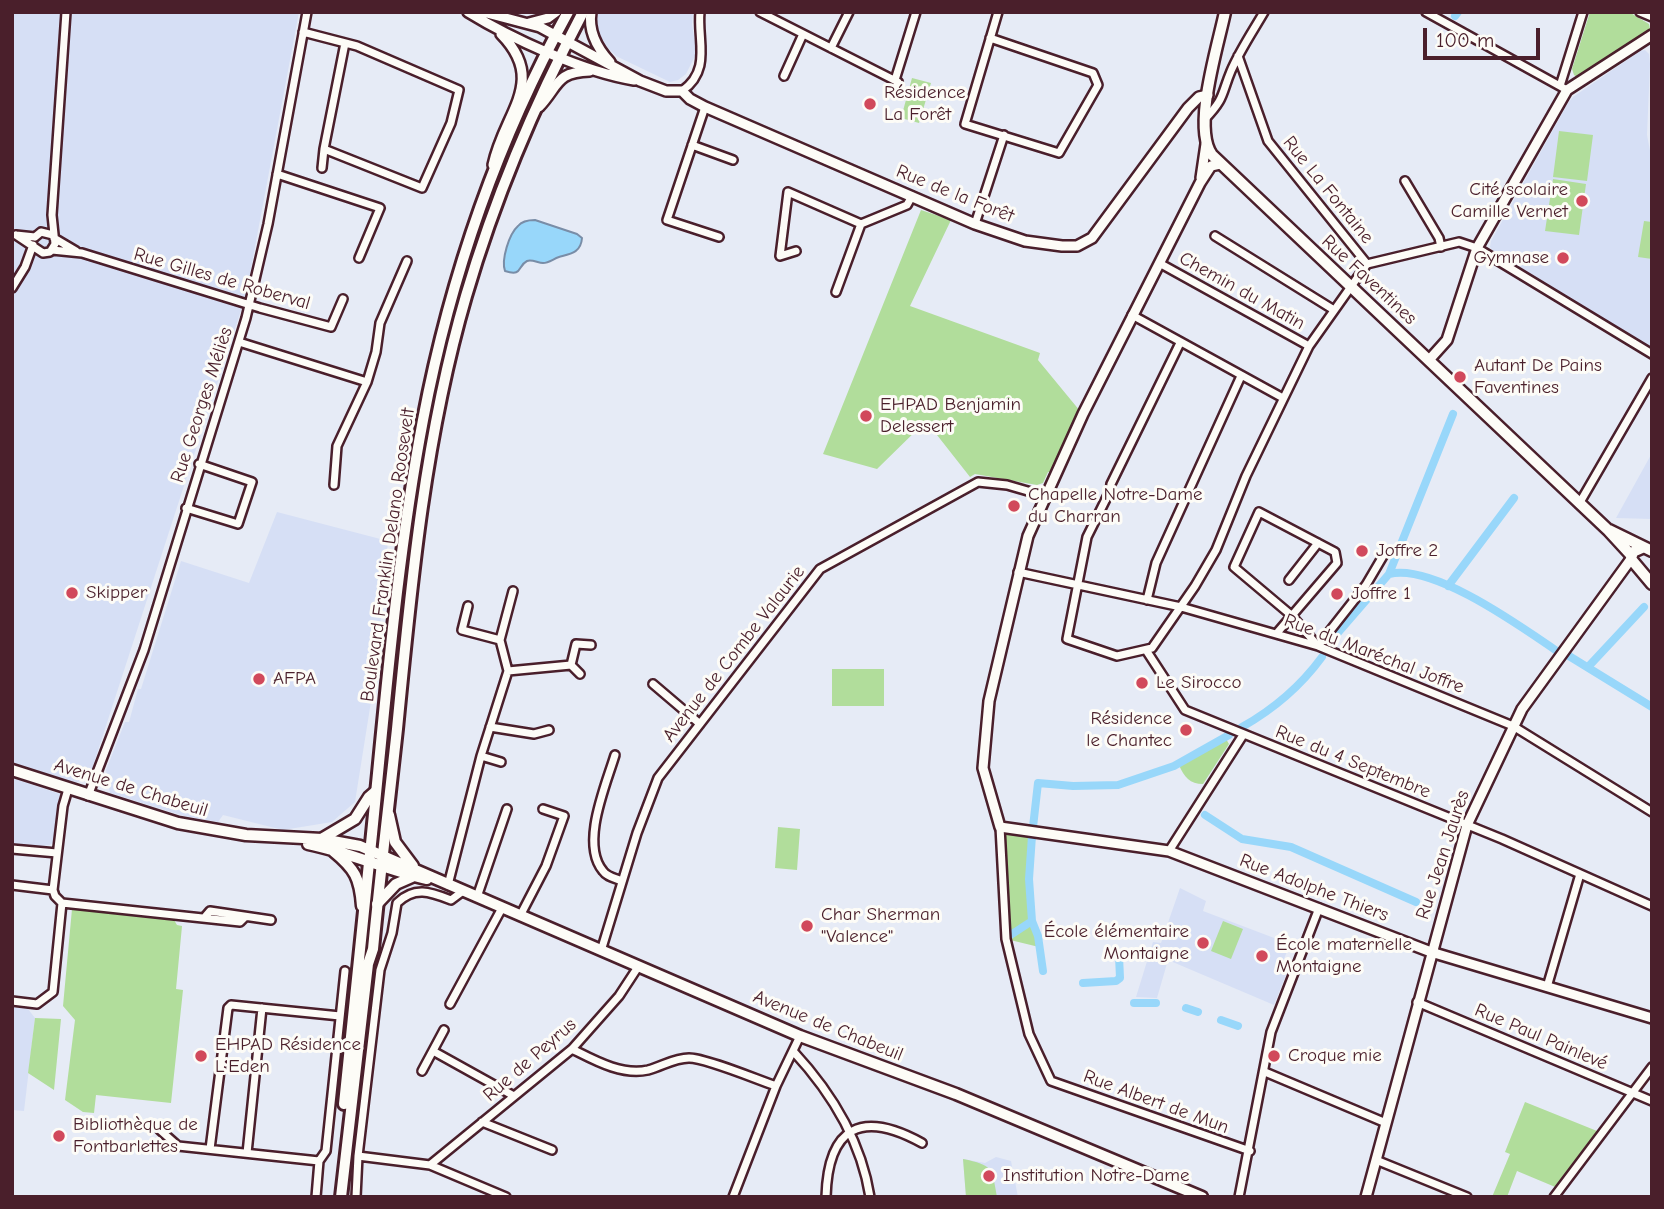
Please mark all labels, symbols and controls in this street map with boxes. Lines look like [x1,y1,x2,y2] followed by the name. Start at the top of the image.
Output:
[1426,14,1543,58] scale bar
[1436,28,1494,52] text: 100 m
[884,82,966,126] place label: Résidence La Forêt
[862,96,878,112] marker: Résidence La Forêt
[1278,132,1378,248] street label: Rue La Fontaine
[893,160,1017,228] street label: Rue de la Forêt
[1451,179,1568,223] place label: Cité scolaire Camille Vernet
[1574,193,1590,209] marker: Cité scolaire Camille Vernet
[1317,230,1421,330] street label: Rue Faventines
[131,243,313,315] street label: Rue Gilles de Roberval
[1175,247,1309,335] street label: Chemin du Matin
[1474,247,1549,269] place label: Gymnase
[1555,250,1571,266] marker: Gymnase
[166,324,238,486] street label: Rue Georges Méliès
[1474,355,1602,399] place label: Autant De Pains Faventines
[1452,369,1468,385] marker: Autant De Pains Faventines
[880,394,1021,438] place label: EHPAD Benjamin Delessert
[356,407,420,703] street label: Boulevard Franklin Delano Roosevelt
[858,408,874,424] marker: EHPAD Benjamin Delessert
[1028,484,1203,528] place label: Chapelle Notre-Dame du Charran
[1006,498,1022,514] marker: Chapelle Notre-Dame du Charran
[1376,540,1438,562] place label: Joffre 2
[1354,543,1370,559] marker: Joffre 2
[658,561,810,747] street label: Avenue de Combe Valaurie
[86,582,147,604] place label: Skipper
[1351,583,1411,605] place label: Joffre 1
[64,585,80,601] marker: Skipper
[1329,586,1345,602] marker: Joffre 1
[1281,609,1467,699] street label: Rue du Maréchal Joffre
[273,668,316,690] place label: AFPA
[251,671,267,687] marker: AFPA
[1156,672,1241,694] place label: Le Sirocco
[1134,675,1150,691] marker: Le Sirocco
[1086,708,1172,752] place label: Résidence le Chantec
[1272,720,1434,804] street label: Rue du 4 Septembre
[1178,722,1194,738] marker: Résidence le Chantec
[51,754,211,822] street label: Avenue de Chabeuil
[1411,788,1475,922] street label: Rue Jean Jaurès
[1236,849,1392,927] street label: Rue Adolphe Thiers
[821,904,940,948] place label: Char Sherman "Valence"
[799,918,815,934] marker: Char Sherman "Valence"
[1044,921,1189,965] place label: École élémentaire Montaigne
[1276,934,1412,978] place label: École maternelle Montaigne
[1195,935,1211,951] marker: École élémentaire Montaigne
[1254,948,1270,964] marker: École maternelle Montaigne
[750,986,906,1066] street label: Avenue de Chabeuil
[1471,999,1611,1075] street label: Rue Paul Painlevé
[479,1013,581,1107] street label: Rue de Peyrus
[215,1034,361,1078] place label: EHPAD Résidence L'Eden
[1288,1045,1382,1067] place label: Croque mie
[193,1048,209,1064] marker: EHPAD Résidence L'Eden
[1266,1048,1282,1064] marker: Croque mie
[1080,1065,1232,1139] street label: Rue Albert de Mun
[73,1114,198,1158] place label: Bibliothèque de Fontbarlettes
[51,1128,67,1144] marker: Bibliothèque de Fontbarlettes
[1003,1165,1190,1187] place label: Institution Notre-Dame
[981,1168,997,1184] marker: Institution Notre-Dame

